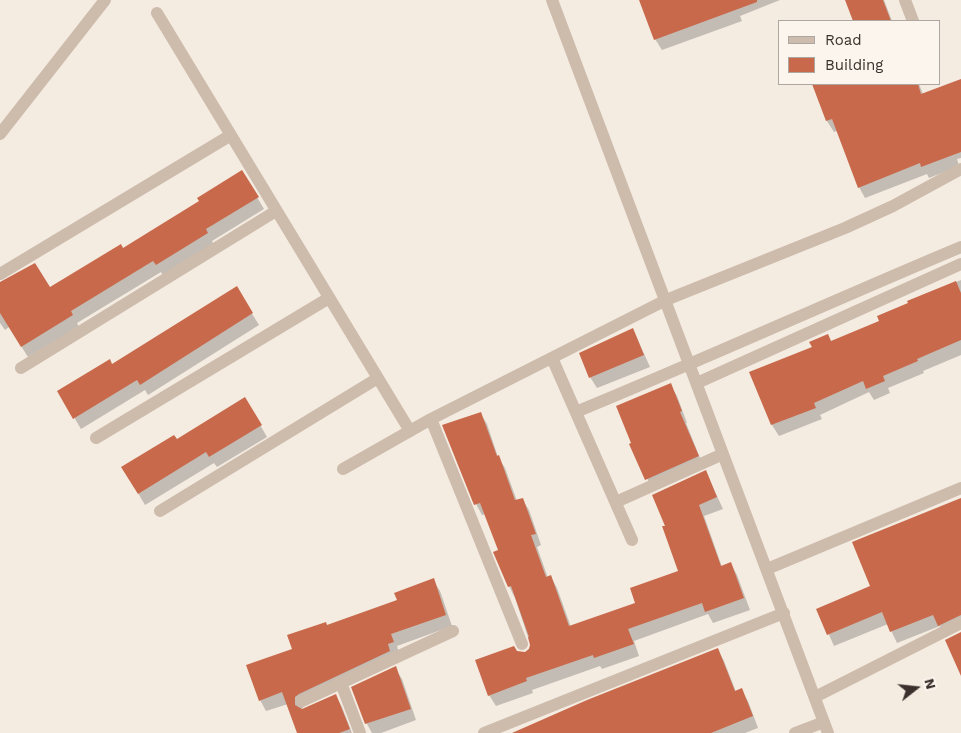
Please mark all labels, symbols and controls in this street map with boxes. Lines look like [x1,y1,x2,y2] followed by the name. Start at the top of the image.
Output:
[778,20,941,85] legend
[825,31,862,49] text: Road
[825,56,883,74] text: Building
[891,663,941,713] north arrow
[921,677,940,691] text: N

